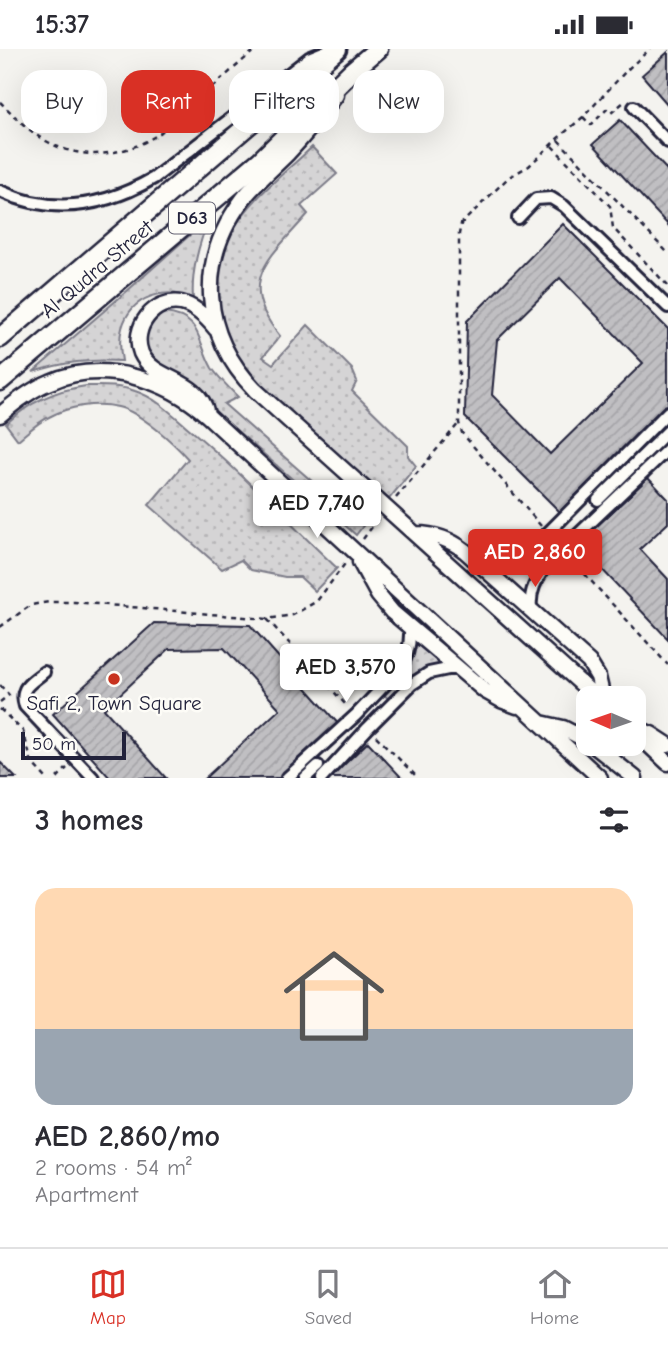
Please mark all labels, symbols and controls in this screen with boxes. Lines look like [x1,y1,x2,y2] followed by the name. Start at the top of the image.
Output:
[35,10,89,40] text: 15:37
[21,70,107,133] chip: Buy
[121,70,215,133] chip: Rent
[229,70,339,133] chip: Filters
[353,70,444,133] chip: New
[169,203,215,233] road number: D63
[36,215,159,323] street label: Al Qudra Street
[237,481,397,540] pin: AED 7,740
[269,489,365,516] text: AED 7,740
[455,529,615,589] pin: AED 2,860
[484,538,586,565] text: AED 2,860
[266,645,426,704] pin: AED 3,570
[296,653,396,680] text: AED 3,570
[106,671,122,687] marker: Safi 2, Town Square
[576,686,646,756] north arrow
[576,686,646,756] map controls
[26,691,202,715] place label: Safi 2, Town Square
[21,729,126,761] scale bar
[32,733,76,755] text: 50 m
[595,801,633,839] icon: filters
[35,803,143,838] text: 3 homes
[271,933,397,1059] icon: home
[35,1119,220,1154] text: AED 2,860/mo
[35,1154,192,1181] text: 2 rooms · 54 m²
[35,1181,138,1208] text: Apartment
[89,1265,127,1329] tab: Map
[305,1265,352,1329] tab: Saved
[530,1265,579,1329] tab: Home

